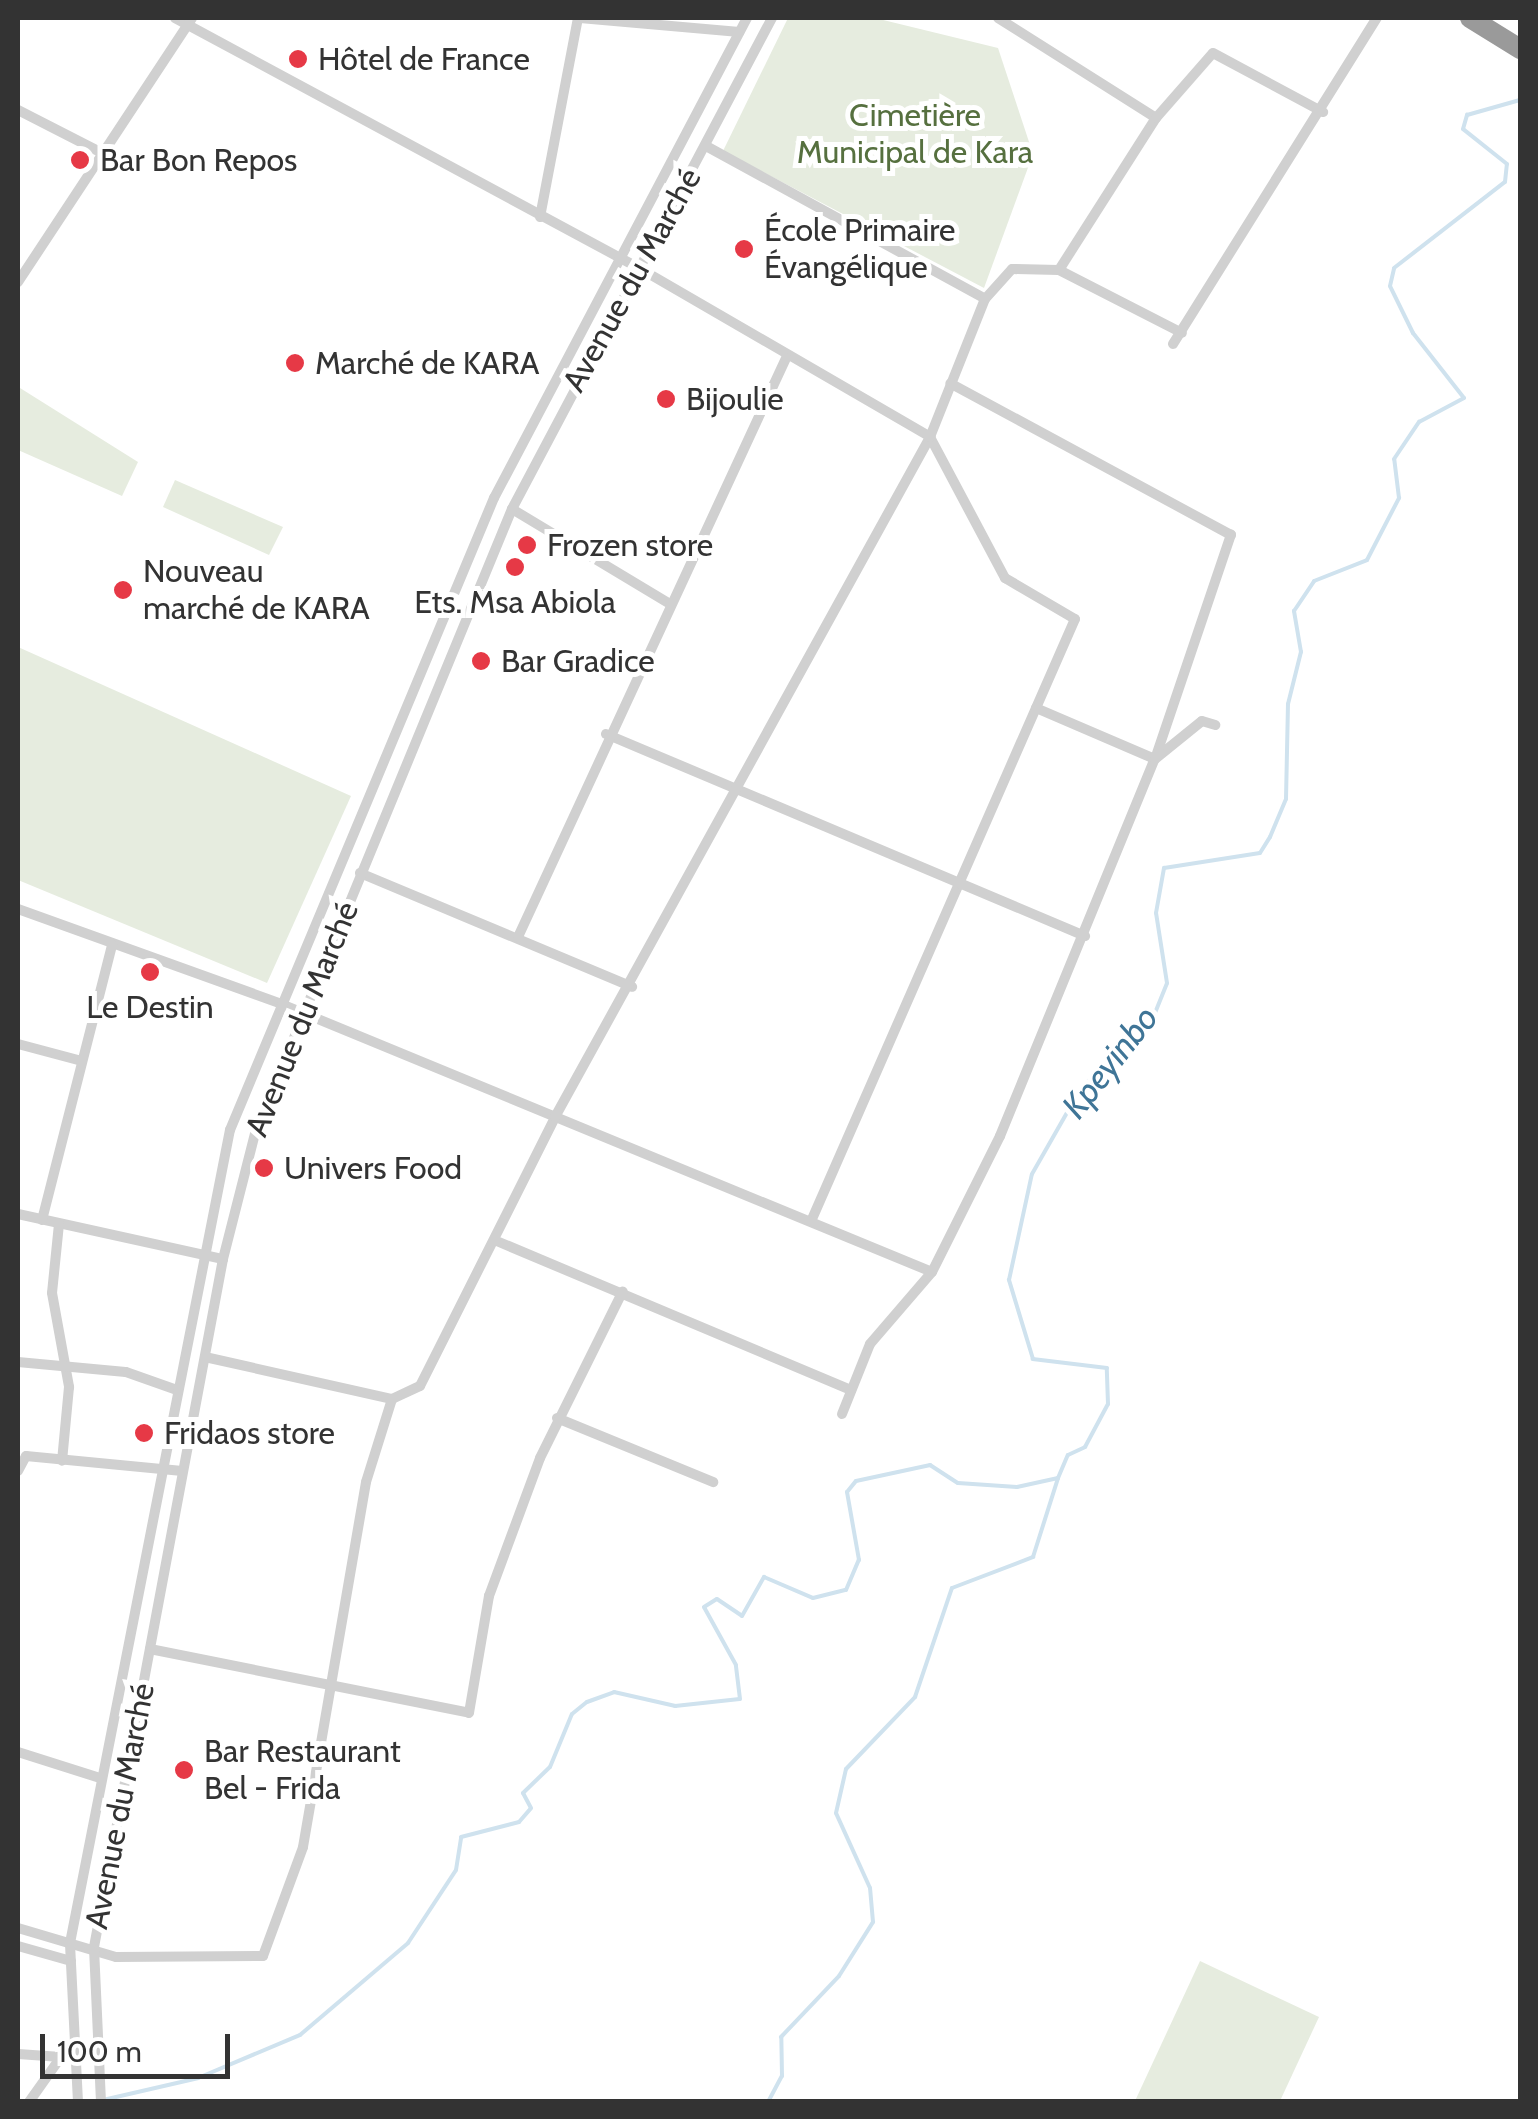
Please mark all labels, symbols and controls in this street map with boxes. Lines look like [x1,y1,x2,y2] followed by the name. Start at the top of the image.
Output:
[318,40,530,78] place label: Hôtel de France
[287,48,309,70] marker: Hôtel de France
[797,97,1033,172] park label: Cimetière Municipal de Kara
[100,141,297,179] place label: Bar Bon Repos
[69,149,91,171] marker: Bar Bon Repos
[555,162,709,398] street label: Avenue du Marché
[764,212,955,287] place label: École Primaire Évangélique
[733,238,755,260] marker: École Primaire Évangélique
[315,344,539,382] place label: Marché de KARA
[284,352,306,374] marker: Marché de KARA
[686,380,784,418] place label: Bijoulie
[655,388,677,410] marker: Bijoulie
[547,526,713,564] place label: Frozen store
[516,534,538,556] marker: Frozen store
[143,553,370,628] place label: Nouveau marché de KARA
[504,556,526,578] marker: Ets. Msa Abiola
[112,579,134,601] marker: Nouveau marché de KARA
[414,583,616,621] place label: Ets. Msa Abiola
[501,642,655,680] place label: Bar Gradice
[470,650,492,672] marker: Bar Gradice
[237,896,367,1142] street label: Avenue du Marché
[139,961,161,983] marker: Le Destin
[86,988,214,1026] place label: Le Destin
[1053,997,1167,1127] water label: Kpeyinbo
[284,1149,462,1187] place label: Univers Food
[253,1157,275,1179] marker: Univers Food
[164,1414,335,1452] place label: Fridaos store
[133,1422,155,1444] marker: Fridaos store
[77,1680,163,1932] street label: Avenue du Marché
[204,1733,401,1808] place label: Bar Restaurant Bel - Frida
[173,1759,195,1781] marker: Bar Restaurant Bel - Frida
[45,2014,235,2076] scale bar
[57,2033,142,2070] text: 100 m

